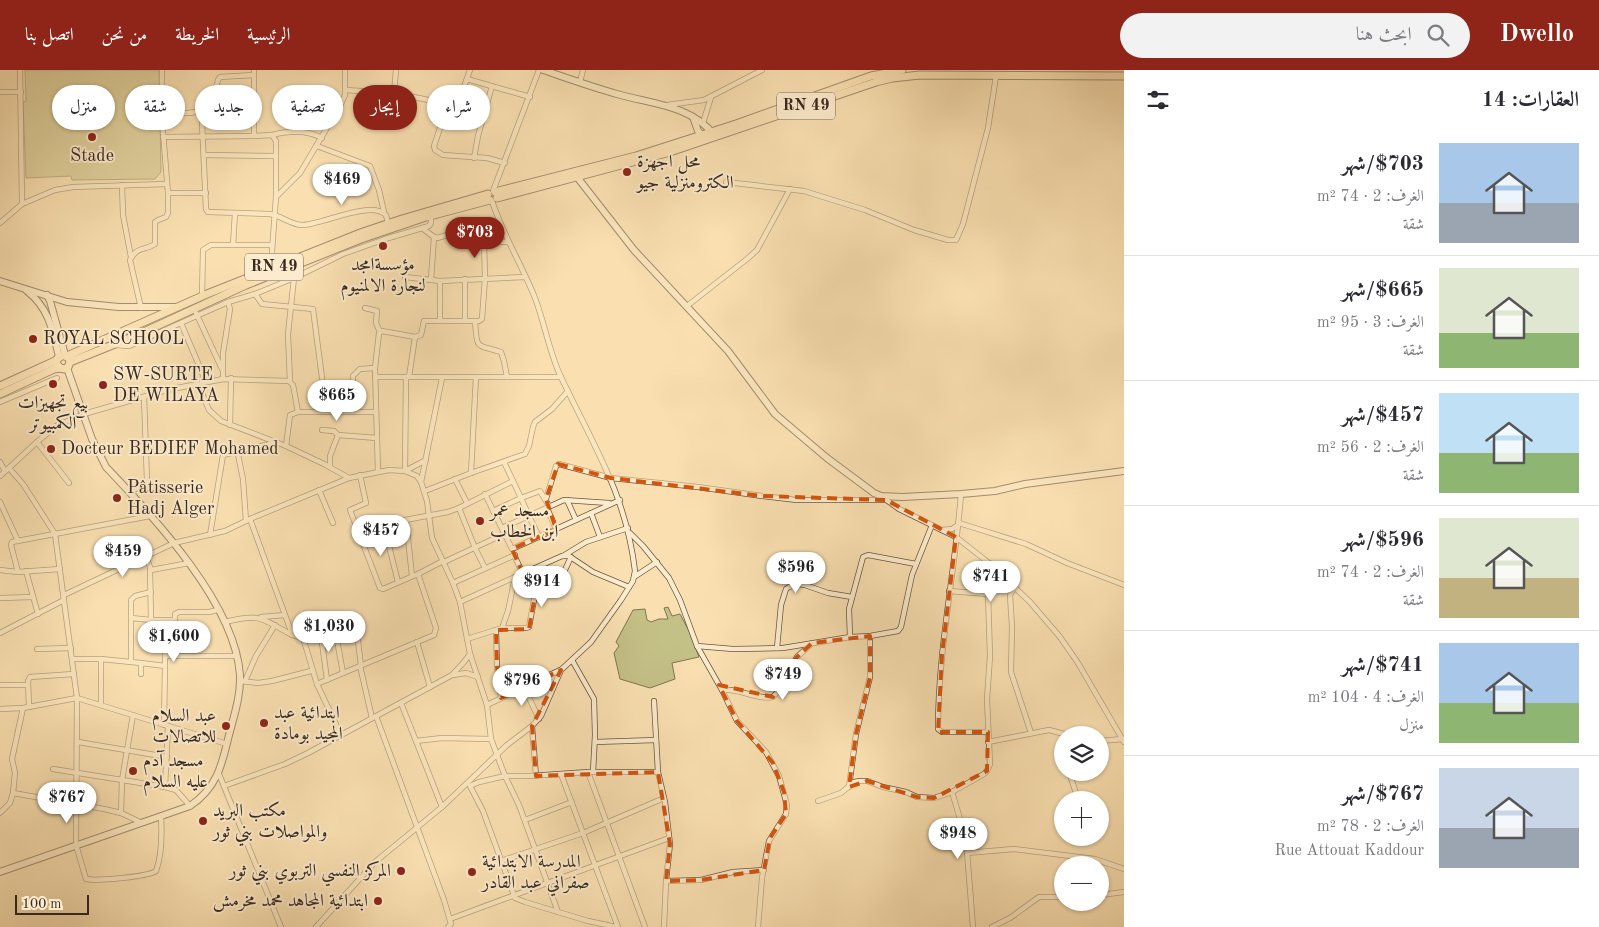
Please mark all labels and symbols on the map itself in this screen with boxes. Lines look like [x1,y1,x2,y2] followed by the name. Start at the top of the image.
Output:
[777,92,835,120] road number: RN 49
[86,131,98,143] marker: Stade
[70,147,114,165] place label: Stade
[635,153,734,193] place label: محل اجهزة الكترومنزلية جيو
[312,164,372,206] pin: $469
[621,166,633,178] marker: محل اجهزة الكترومنزلية جيو
[445,216,505,259] pin: $703
[377,240,389,252] marker: مؤسسةامجد لنجارة الالمنيوم
[245,253,303,280] road number: RN 49
[340,256,426,301] place label: مؤسسةامجد لنجارة الالمنيوم
[43,330,184,348] place label: ROYAL SCHOOL
[27,333,39,345] marker: ROYAL SCHOOL
[113,366,220,405] place label: SW-SURTE DE WILAYA
[47,378,59,390] marker: بيع تجهيزات الكمبيوتر
[97,379,109,391] marker: SW-SURTE DE WILAYA
[307,380,367,422] pin: $665
[18,394,88,434] place label: بيع تجهيزات الكمبيوتر
[61,440,279,458] place label: Docteur BEDIEF Mohamed
[45,443,57,455] marker: Docteur BEDIEF Mohamed
[127,479,215,518] place label: Pâtisserie Hadj Alger
[111,492,123,504] marker: Pâtisserie Hadj Alger
[488,502,558,542] place label: مسجد عمر ابن الخطاب
[351,514,411,557] pin: $457
[474,515,486,527] marker: مسجد عمر ابن الخطاب
[93,536,153,578] pin: $459
[766,552,826,594] pin: $596
[961,560,1021,603] pin: $741
[512,566,572,608] pin: $914
[288,610,370,653] pin: $1,030
[133,620,215,663] pin: $1,600
[753,658,813,701] pin: $749
[492,664,552,707] pin: $796
[274,704,343,744] place label: ابتدائية عبد المجيد بومادة
[152,707,216,746] place label: عبد السلام للاتصالات
[258,717,270,729] marker: ابتدائية عبد المجيد بومادة
[220,720,232,732] marker: عبد السلام للاتصالات
[143,750,208,797] place label: مسجد آدم عليه السلام
[127,765,139,777] marker: مسجد آدم عليه السلام
[37,782,97,824] pin: $767
[211,801,327,847] place label: مكتب البريد والمواصلات بني ثور
[197,815,209,827] marker: مكتب البريد والمواصلات بني ثور
[928,818,988,860] pin: $948
[480,853,589,897] place label: المدرسة الابتدائية صفراني عبد القادر
[227,860,391,887] place label: المركز النفسي التربوي بني ثور
[395,865,407,877] marker: المركز النفسي التربوي بني ثور
[466,866,478,878] marker: المدرسة الابتدائية صفراني عبد القادر
[15,892,89,915] scale bar
[213,892,368,912] place label: ابتدائية المجاهد محمد مخرمش
[372,895,384,907] marker: ابتدائية المجاهد محمد مخرمش

